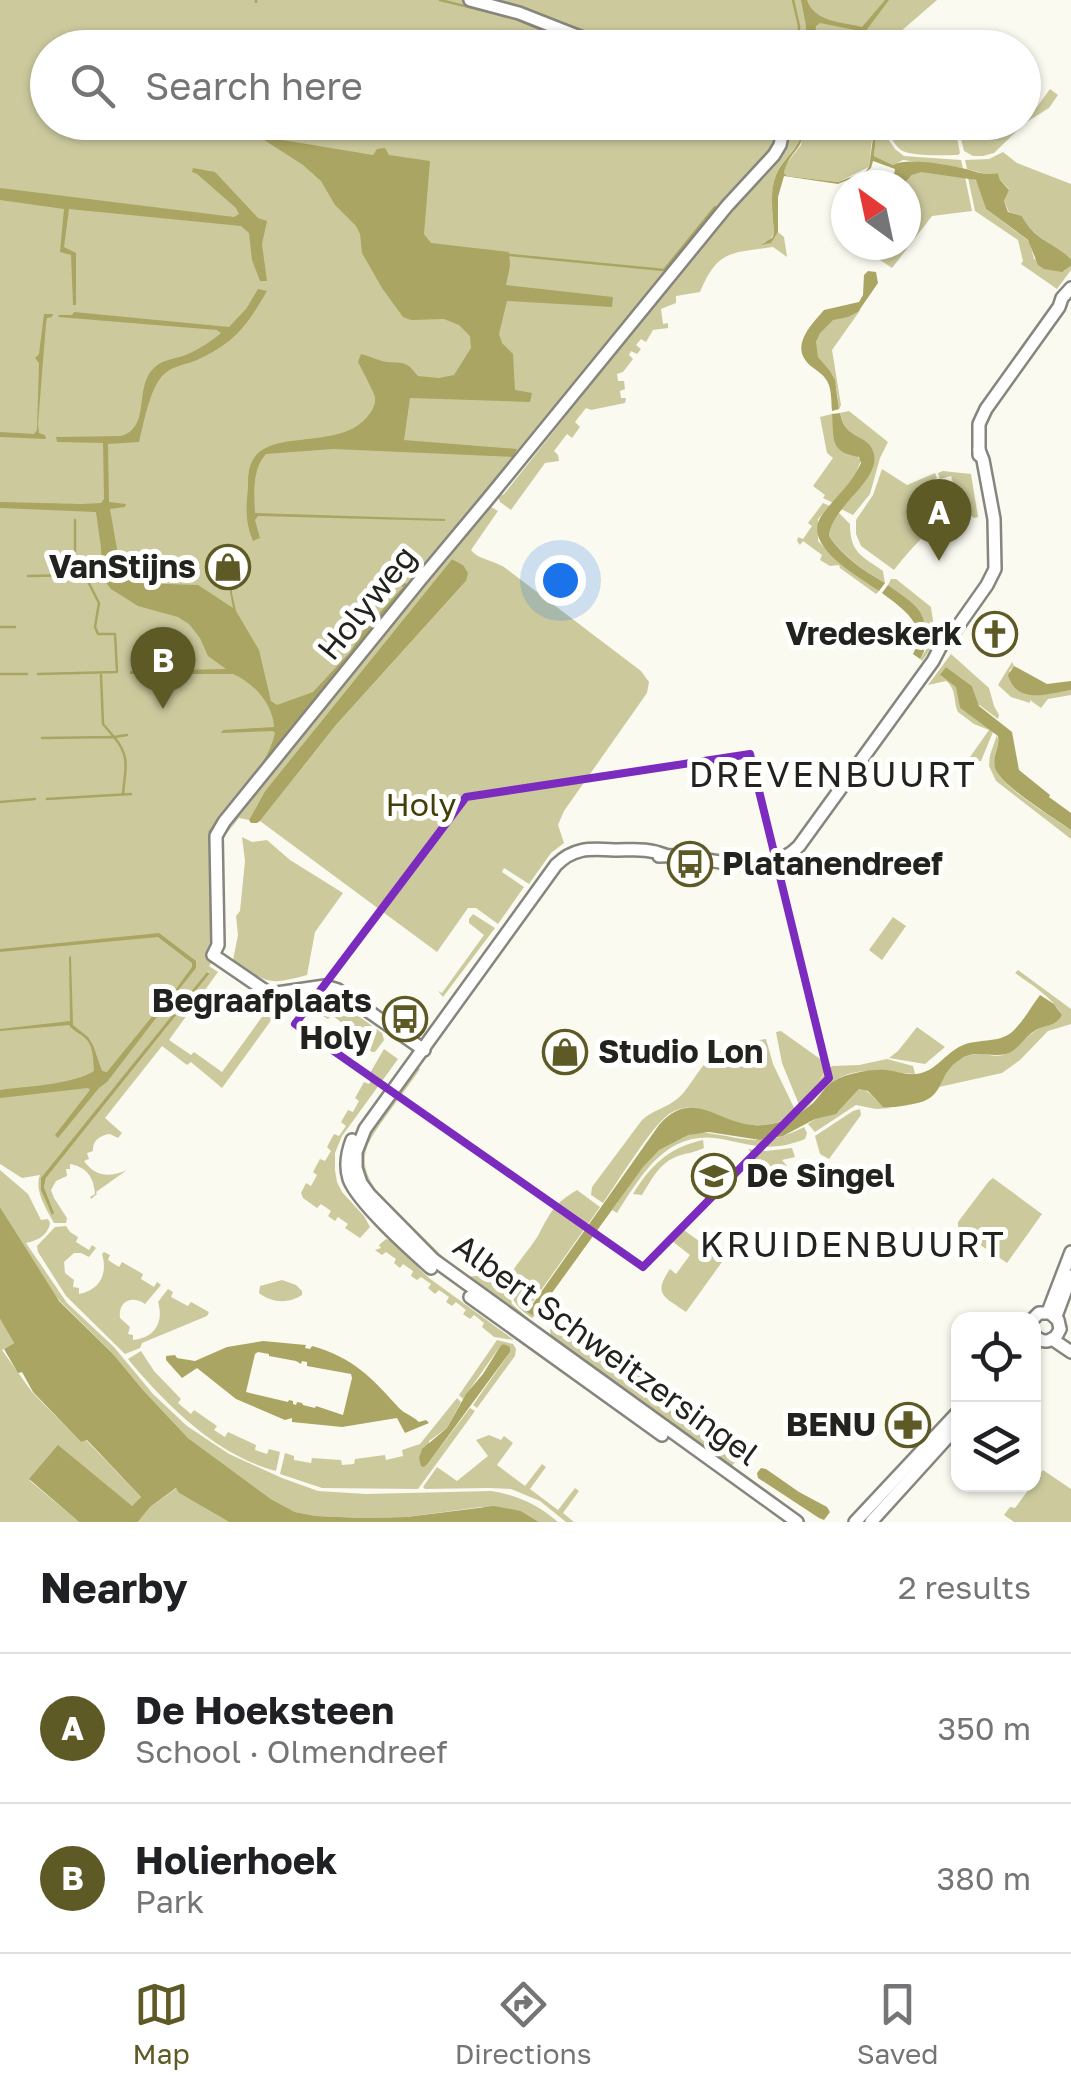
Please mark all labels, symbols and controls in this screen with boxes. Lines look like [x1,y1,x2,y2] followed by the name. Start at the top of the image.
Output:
[30,30,1041,140] search box
[65,58,120,113] icon: search
[145,63,363,108] text: Search here
[831,170,921,260] north arrow
[906,478,972,561] pin: A
[309,538,424,667] street label: Holyweg
[205,544,251,590] shop icon: VanStijns
[49,547,196,585] place label: VanStijns
[535,555,586,606] your location
[972,611,1018,657] church icon: Vredeskerk
[785,614,962,652] place label: Vredeskerk
[130,626,196,709] pin: B
[689,753,977,795] district label: DREVENBUURT
[385,785,457,823] park label: Holy
[667,841,713,887] bus stop icon: Platanendreef
[722,844,943,882] place label: Platanendreef
[152,981,372,1056] place label: Begraafplaats Holy
[382,996,428,1042] bus stop icon: Begraafplaats Holy
[542,1029,588,1075] shop icon: Studio Lon
[598,1032,763,1070] place label: Studio Lon
[691,1153,737,1199] school or university icon: De Singel
[746,1156,895,1194] place label: De Singel
[700,1223,1006,1265] district label: KRUIDENBUURT
[447,1226,767,1473] street label: Albert Schweitzersingel
[951,1312,1041,1492] map controls
[951,1312,1041,1402] button: locate
[885,1402,931,1448] pharmacy icon: BENU
[951,1402,1041,1492] button: layers
[786,1405,876,1443] place label: BENU
[40,1562,188,1612] text: Nearby
[898,1568,1031,1606] text: 2 results
[135,1687,394,1732] text: De Hoeksteen
[61,1709,84,1747] text: A
[938,1709,1031,1747] text: 350 m
[135,1732,448,1770] text: School · Olmendreef
[135,1837,337,1882] text: Holierhoek
[61,1859,84,1897] text: B
[937,1859,1031,1897] text: 380 m
[135,1882,204,1920] text: Park
[133,1977,190,2070] tab: Map
[455,1977,592,2070] tab: Directions
[857,1977,938,2070] tab: Saved

